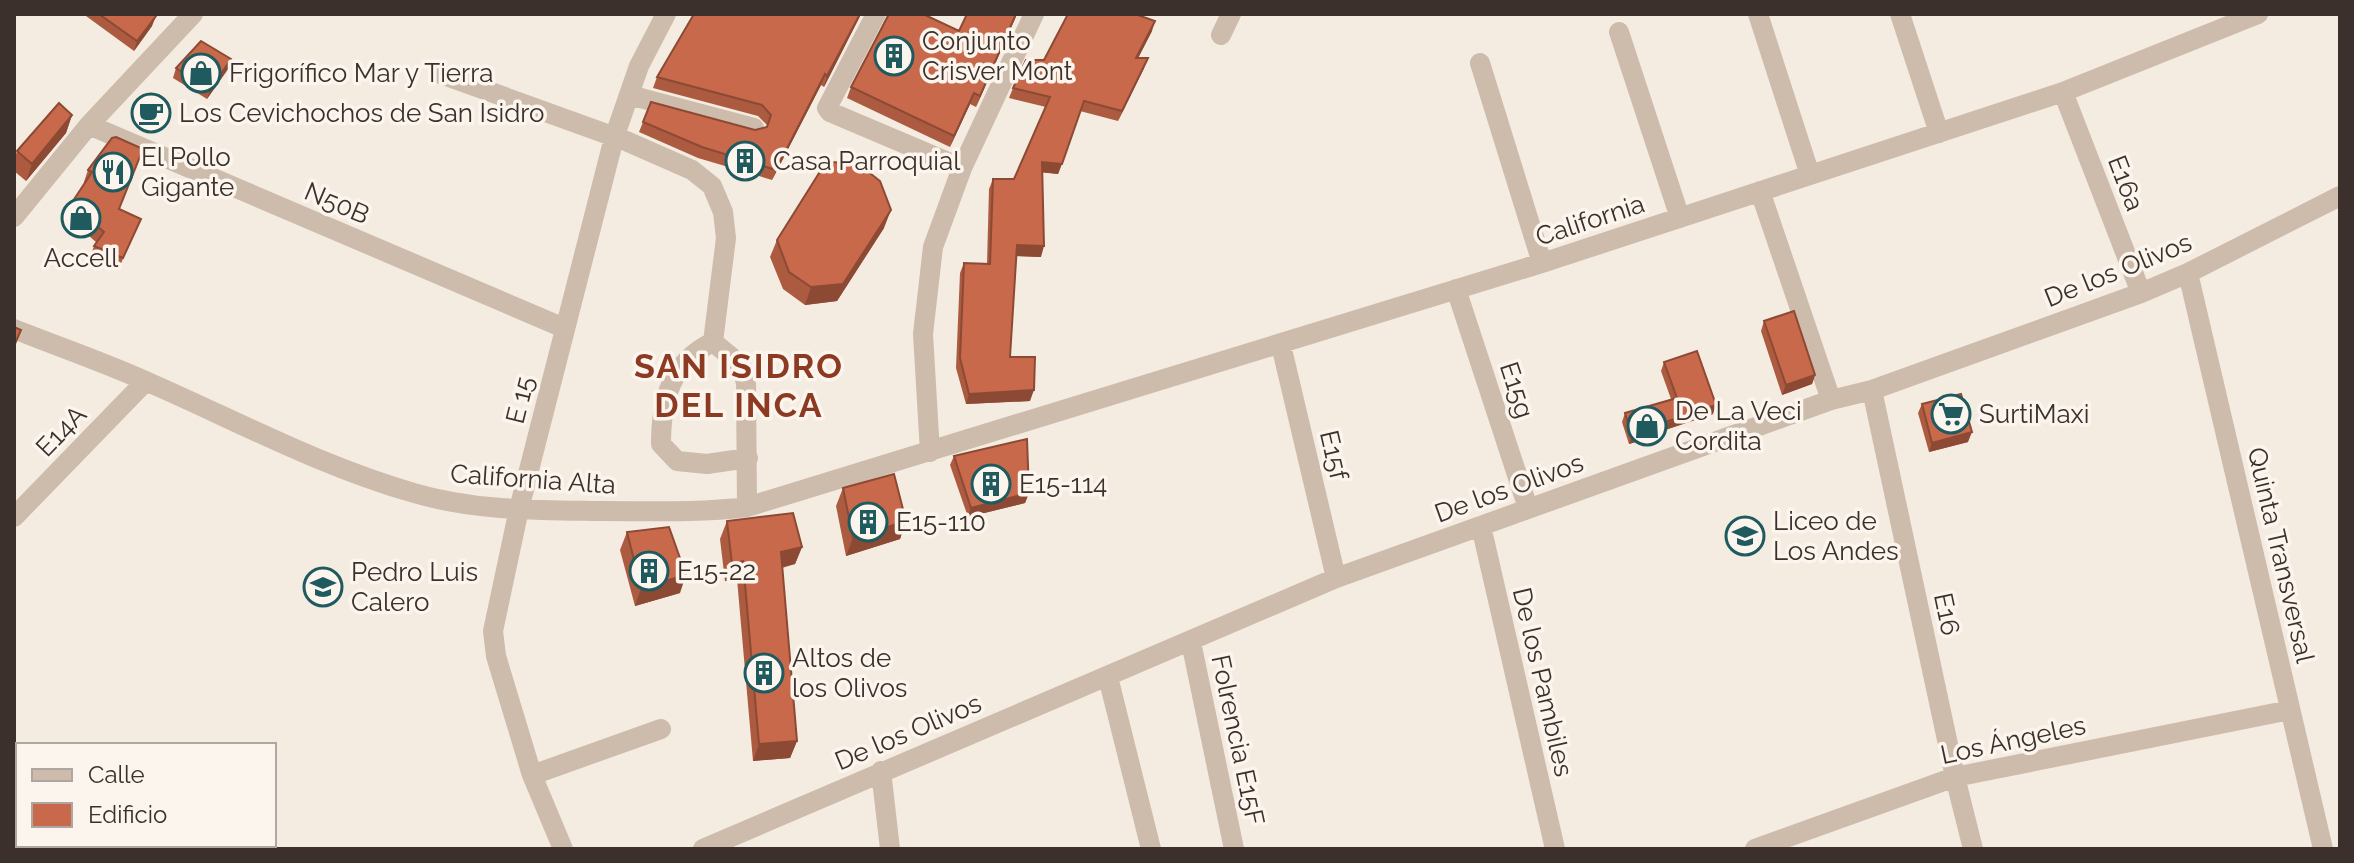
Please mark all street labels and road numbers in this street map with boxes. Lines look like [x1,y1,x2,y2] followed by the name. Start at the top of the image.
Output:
[2102,151,2150,215] street label: E16a
[300,176,374,230] street label: N50B
[1532,188,1648,252] street label: California
[2040,227,2196,313] street label: De los Olivos
[1494,358,1540,422] street label: E15g
[500,373,540,427] street label: E 15
[30,399,92,463] street label: E14A
[1314,427,1355,484] street label: E15f
[2242,444,2321,667] street label: Quinta Transversal
[1431,447,1587,529] street label: De los Olivos
[449,458,617,500] street label: California Alta
[1507,585,1579,779] street label: De los Pambiles
[1928,590,1966,638] street label: E16
[1205,652,1271,828] street label: Folrencia E15F
[830,688,986,776] street label: De los Olivos
[1938,710,2088,770] street label: Los Ángeles

